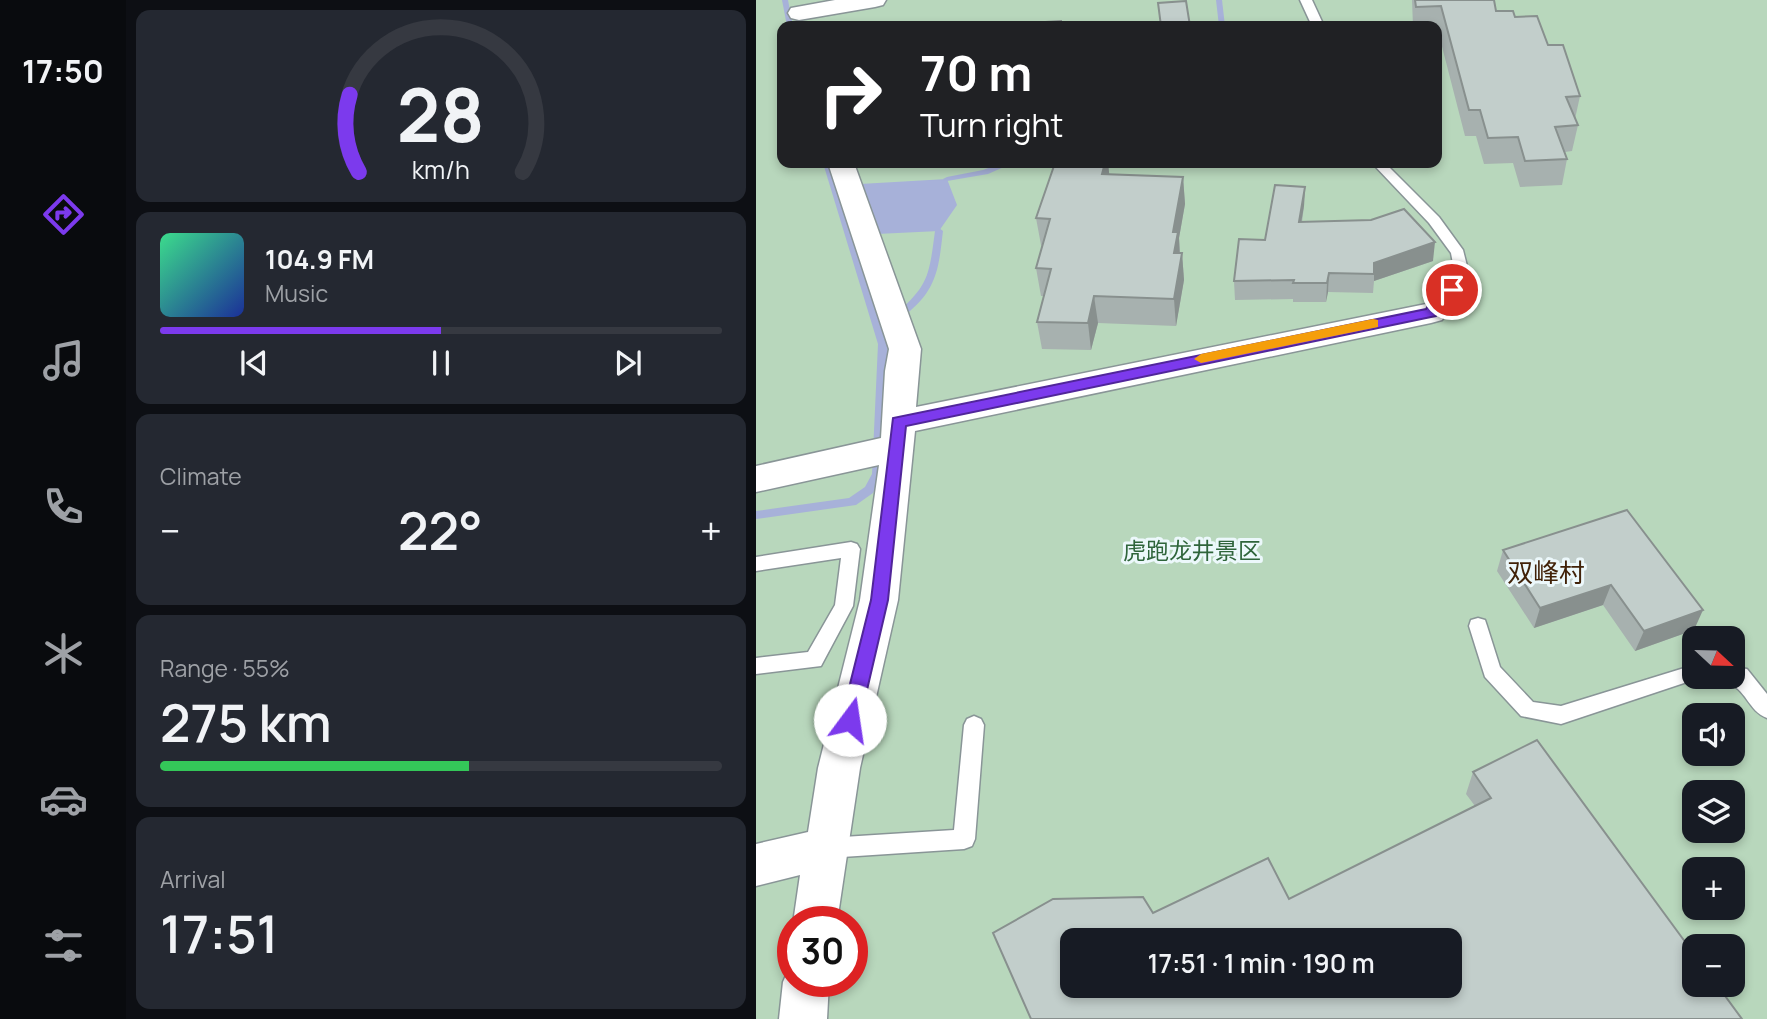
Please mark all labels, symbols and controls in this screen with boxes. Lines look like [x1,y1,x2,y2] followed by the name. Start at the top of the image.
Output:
[920,39,1032,106] text: 70 m
[22,49,104,93] text: 17:50
[805,49,896,140] icon: right
[397,64,485,164] text: 28
[920,103,1063,147] text: Turn right
[412,152,470,187] text: km/h
[39,190,88,239] icon: directions
[265,241,374,277] text: 104.9 FM
[1422,260,1482,320] pin
[1433,271,1471,309] icon: arrive
[265,277,328,309] text: Music
[39,336,88,385] icon: music
[235,344,273,382] icon: previous
[422,344,460,382] icon: pause
[609,344,647,382] icon: next
[160,460,242,492] text: Climate
[39,482,88,531] icon: phone
[398,495,483,566] text: 22°
[160,504,181,556] text: −
[700,504,722,556] text: +
[1123,534,1261,566] park label: 虎跑龙井景区
[1507,554,1585,590] district label: 双峰村
[1682,626,1745,690] north arrow
[1682,626,1745,997] map controls
[39,629,88,678] icon: climate
[160,652,290,684] text: Range · 55%
[813,683,887,757] position arrow
[160,687,332,758] text: 275 km
[1682,703,1745,766] button: sound
[39,775,88,824] icon: car
[1682,780,1745,843] button: layers
[1682,857,1745,920] button: +
[160,863,226,895] text: Arrival
[160,898,278,969] text: 17:51
[777,906,868,997] speed limit sign: 30
[39,921,88,970] icon: filters
[1682,934,1745,997] button: −
[1147,945,1375,981] text: 17:51 · 1 min · 190 m

